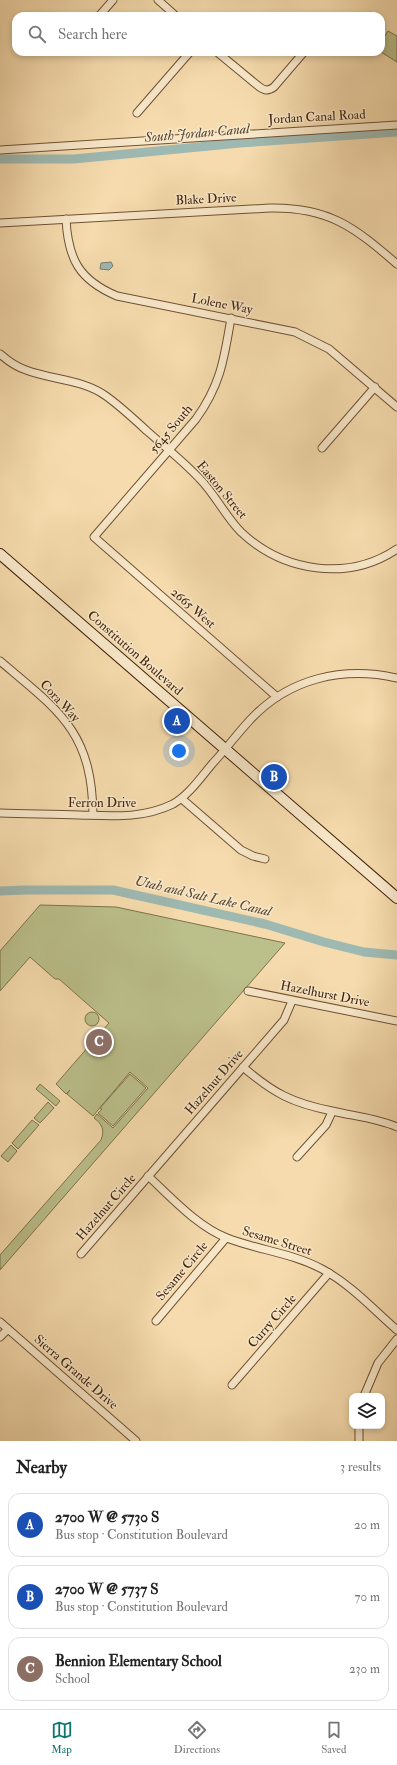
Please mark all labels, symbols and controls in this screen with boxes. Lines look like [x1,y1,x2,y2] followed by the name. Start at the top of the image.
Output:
[12,12,385,56] search box
[26,23,48,45] icon: search
[58,25,127,44] text: Search here
[267,106,367,128] street label: Jordan Canal Road
[143,120,252,146] water label: South Jordan Canal
[175,189,237,209] street label: Blake Drive
[190,290,254,319] street label: Lolene Way
[146,401,196,457] street label: 5645 South
[193,458,251,522] street label: Easton Street
[167,584,219,632] street label: 2665 West
[84,607,186,699] street label: Constitution Boulevard
[36,677,84,726] street label: Cora Way
[164,706,190,736] pin: A
[169,741,189,761] your location
[261,762,287,792] pin: B
[68,795,137,811] street label: Ferron Drive
[133,872,275,920] water label: Utah and Salt Lake Canal
[279,978,372,1011] street label: Hazelhurst Drive
[86,1027,112,1057] pin: C
[181,1046,247,1118] street label: Hazelnut Drive
[73,1170,140,1244] street label: Hazelnut Circle
[240,1223,314,1259] street label: Sesame Street
[153,1238,212,1304] street label: Sesame Circle
[244,1290,301,1352] street label: Curry Circle
[31,1331,122,1413] street label: Sierra Grande Drive
[349,1393,385,1429] map controls
[349,1393,385,1429] button: layers
[16,1457,67,1478] text: Nearby
[340,1459,381,1475] text: 3 results
[55,1508,159,1527] text: 2700 W @ 5730 S
[26,1517,34,1533] text: A
[354,1517,380,1533] text: 20 m
[55,1527,228,1543] text: Bus stop · Constitution Boulevard
[55,1580,159,1599] text: 2700 W @ 5737 S
[26,1589,34,1605] text: B
[355,1589,380,1605] text: 70 m
[55,1599,228,1615] text: Bus stop · Constitution Boulevard
[55,1652,222,1671] text: Bennion Elementary School
[25,1661,35,1677] text: C
[349,1661,380,1677] text: 230 m
[55,1671,90,1687] text: School
[51,1719,73,1756] tab: Map
[174,1719,220,1756] tab: Directions
[321,1719,346,1756] tab: Saved

